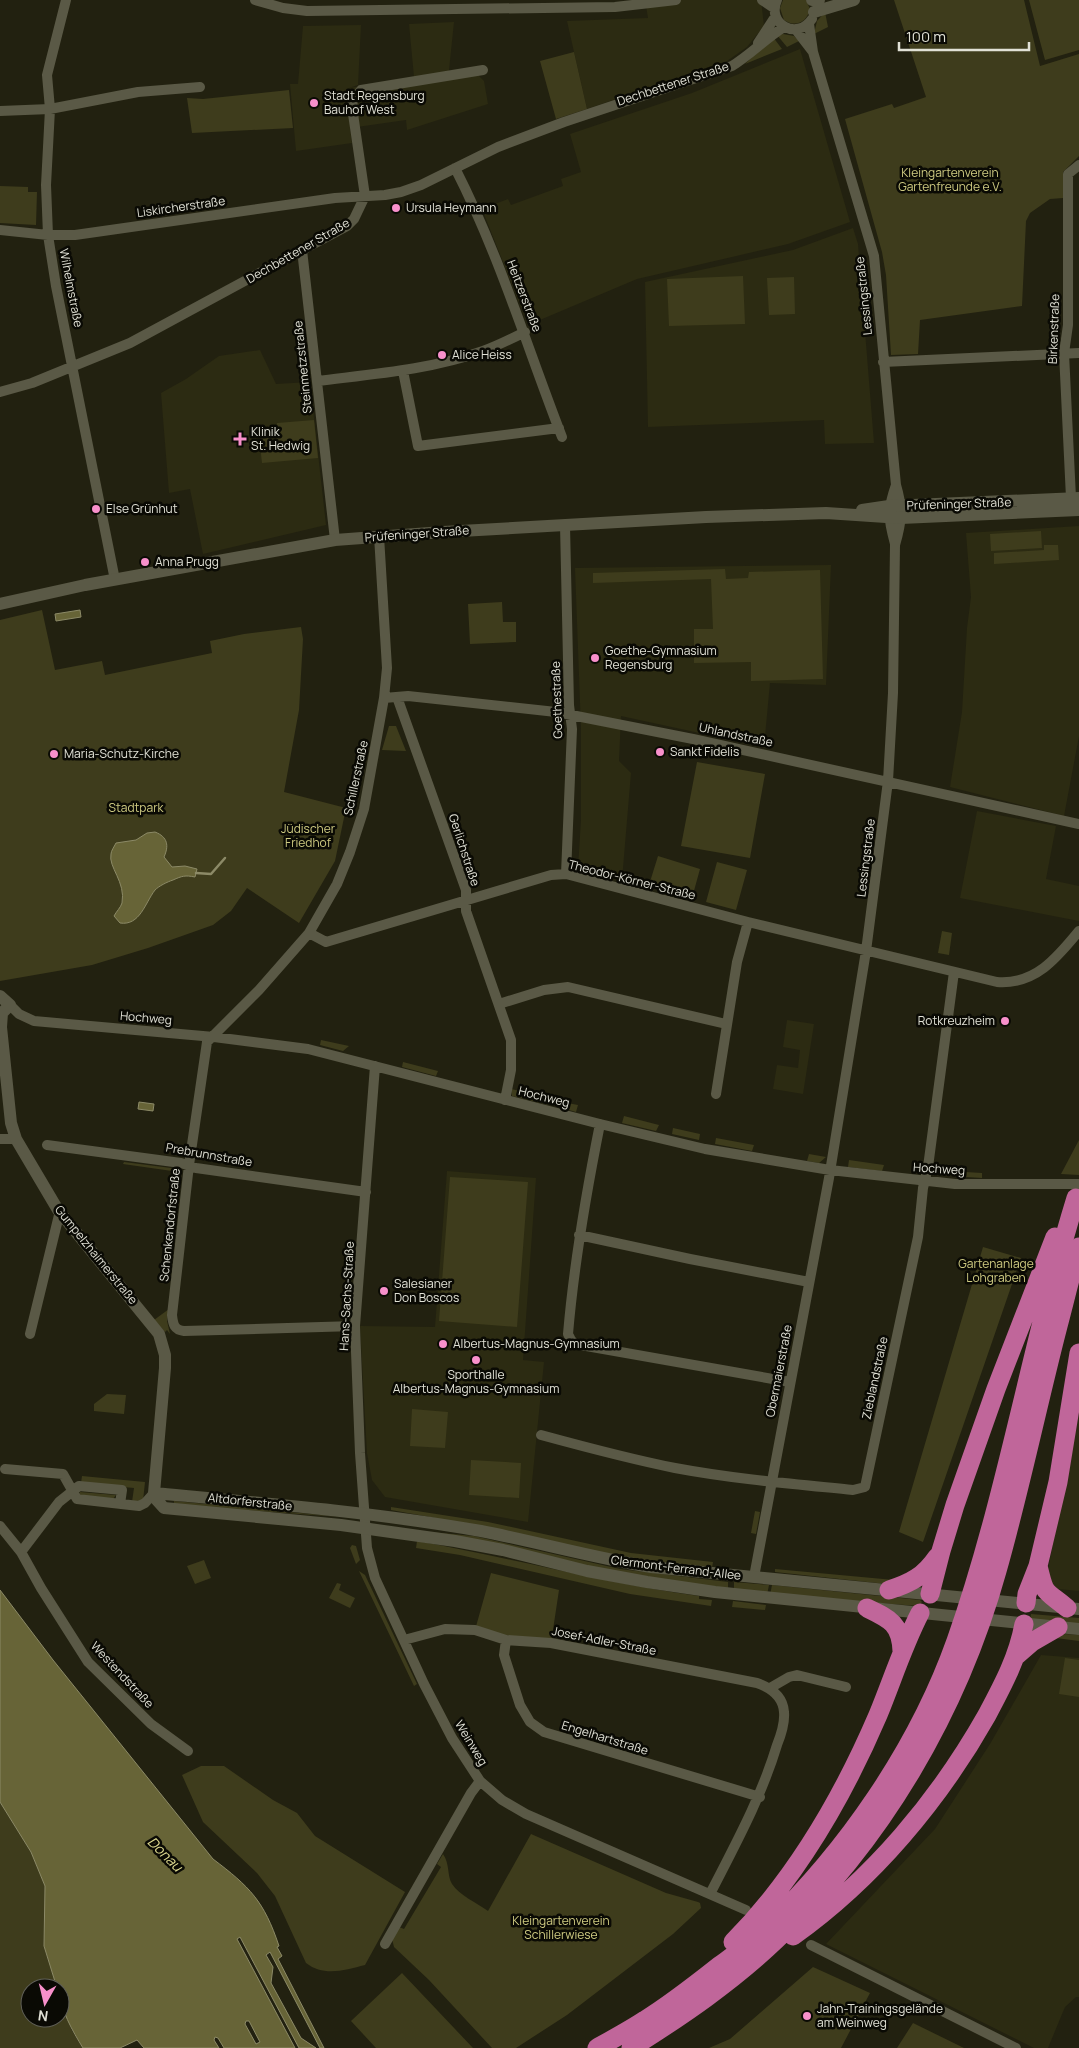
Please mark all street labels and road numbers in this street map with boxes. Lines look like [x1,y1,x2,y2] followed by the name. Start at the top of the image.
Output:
[615,57,731,110] street label: Dechbettener Straße
[136,192,226,221] street label: Liskircherstraße
[243,214,353,287] street label: Dechbettener Straße
[56,247,87,329] street label: Wilhelmstraße
[851,256,876,336] street label: Lessingstraße
[503,257,546,334] street label: Heitzerstraße
[1044,294,1063,364] street label: Birkenstraße
[289,320,316,414] street label: Steinmetzstraße
[906,493,1012,514] street label: Prüfeninger Straße
[364,521,470,546] street label: Prüfeninger Straße
[547,661,566,739] street label: Goethestraße
[698,718,775,751] street label: Uhlandstraße
[339,739,372,817] street label: Schillerstraße
[445,811,484,888] street label: Gerlichstraße
[852,818,879,898] street label: Lessingstraße
[567,855,698,904] street label: Theodor-Körner-Straße
[119,1007,173,1028] street label: Hochweg
[517,1082,571,1111] street label: Hochweg
[165,1139,254,1170] street label: Prebrunnstraße
[912,1158,966,1179] street label: Hochweg
[155,1168,184,1282] street label: Schenkendorfstraße
[51,1202,142,1308] street label: Gumpelzhaimerstraße
[335,1241,358,1351] street label: Hans-Sachs-Straße
[761,1323,796,1419] street label: Obermaierstraße
[857,1335,892,1421] street label: Zieblandstraße
[207,1489,293,1514] street label: Altdorferstraße
[610,1551,742,1584] street label: Clermont-Ferrand-Allee
[550,1622,658,1659] street label: Josef-Adler-Straße
[87,1638,158,1712] street label: Westendstraße
[560,1716,651,1759] street label: Engelhartstraße
[451,1717,492,1769] street label: Weinweg

